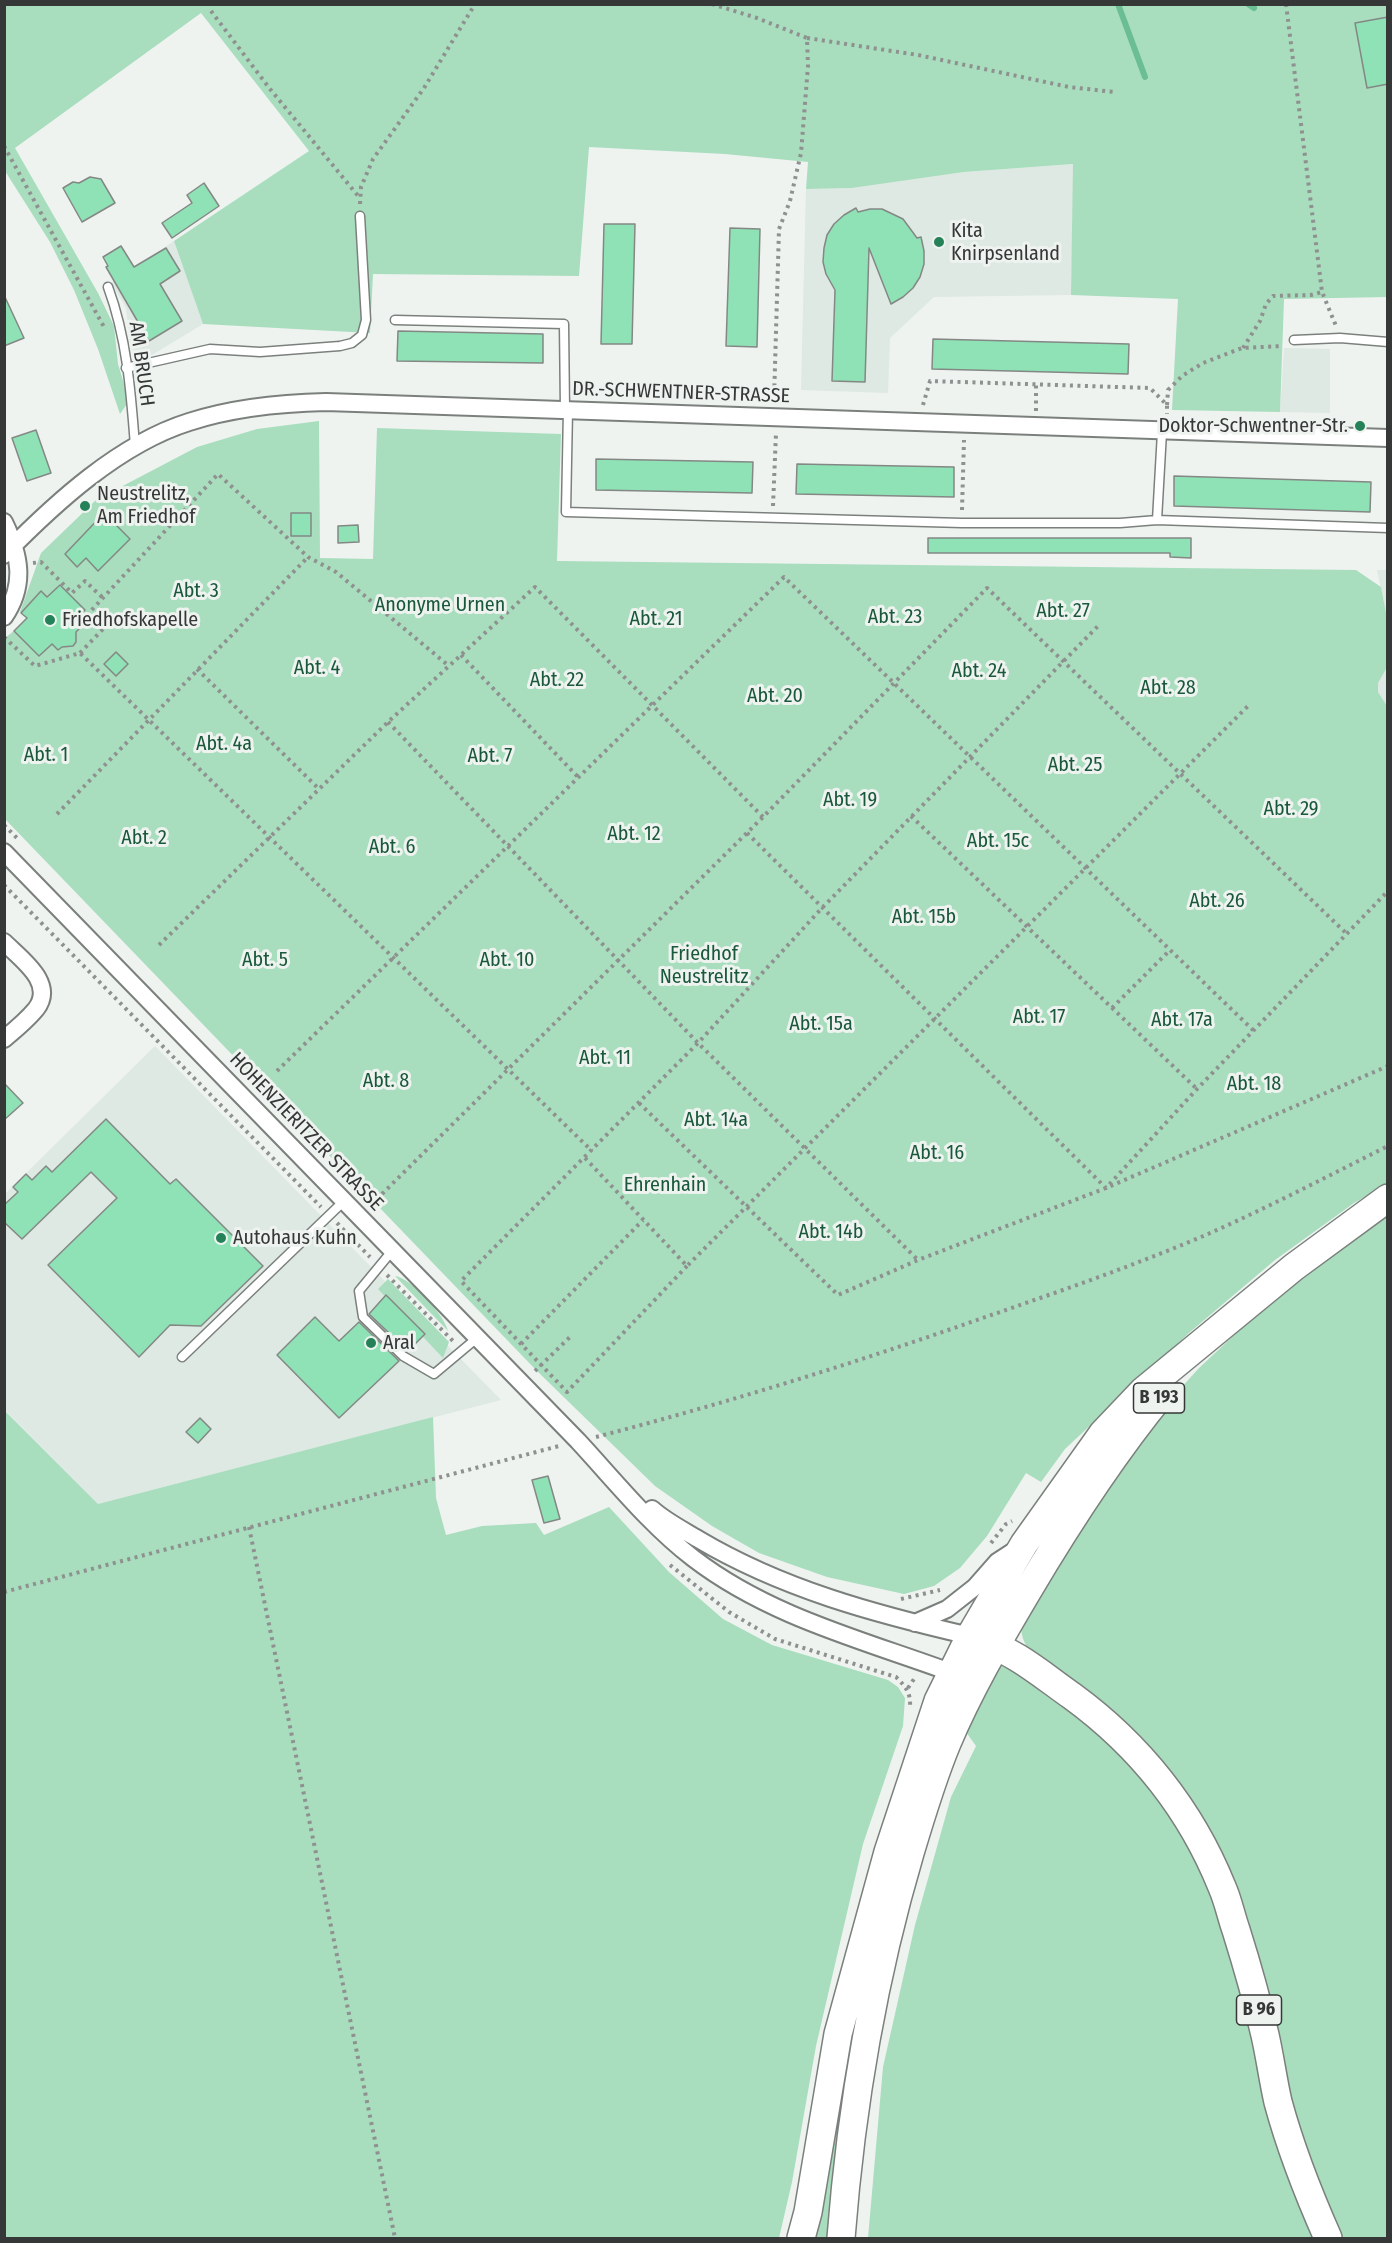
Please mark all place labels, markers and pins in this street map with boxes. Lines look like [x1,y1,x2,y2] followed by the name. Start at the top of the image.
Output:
[951,219,1060,266] place label: Kita Knirpsenland
[932,235,946,249] marker: Kita Knirpsenland
[1158,414,1348,438] place label: Doktor-Schwentner-Str.
[1353,419,1367,433] marker: Doktor-Schwentner-Str.
[97,482,195,529] place label: Neustrelitz, Am Friedhof
[78,499,92,513] marker: Neustrelitz, Am Friedhof
[62,608,198,632] place label: Friedhofskapelle
[43,613,57,627] marker: Friedhofskapelle
[233,1226,357,1250] place label: Autohaus Kuhn
[214,1231,228,1245] marker: Autohaus Kuhn
[383,1331,415,1355] place label: Aral
[364,1336,378,1350] marker: Aral

